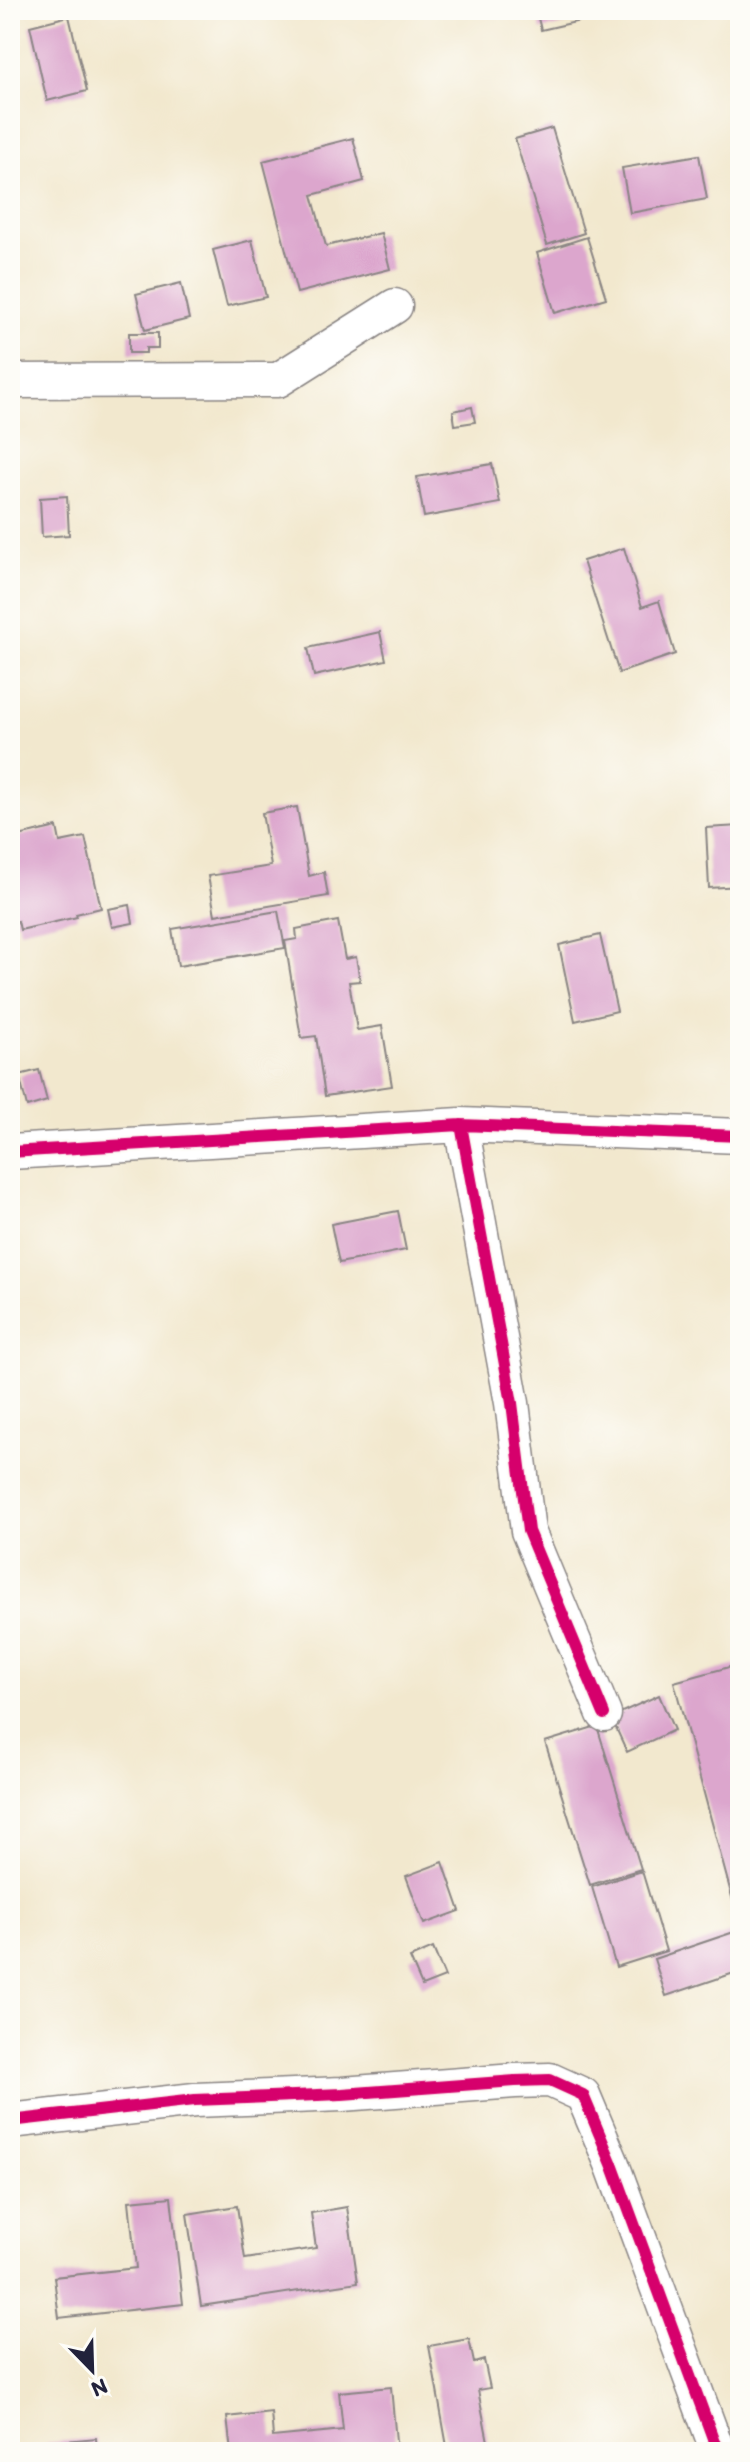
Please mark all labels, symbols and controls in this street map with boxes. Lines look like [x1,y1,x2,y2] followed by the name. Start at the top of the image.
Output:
[52,2330,132,2410] north arrow
[88,2373,112,2403] text: N

